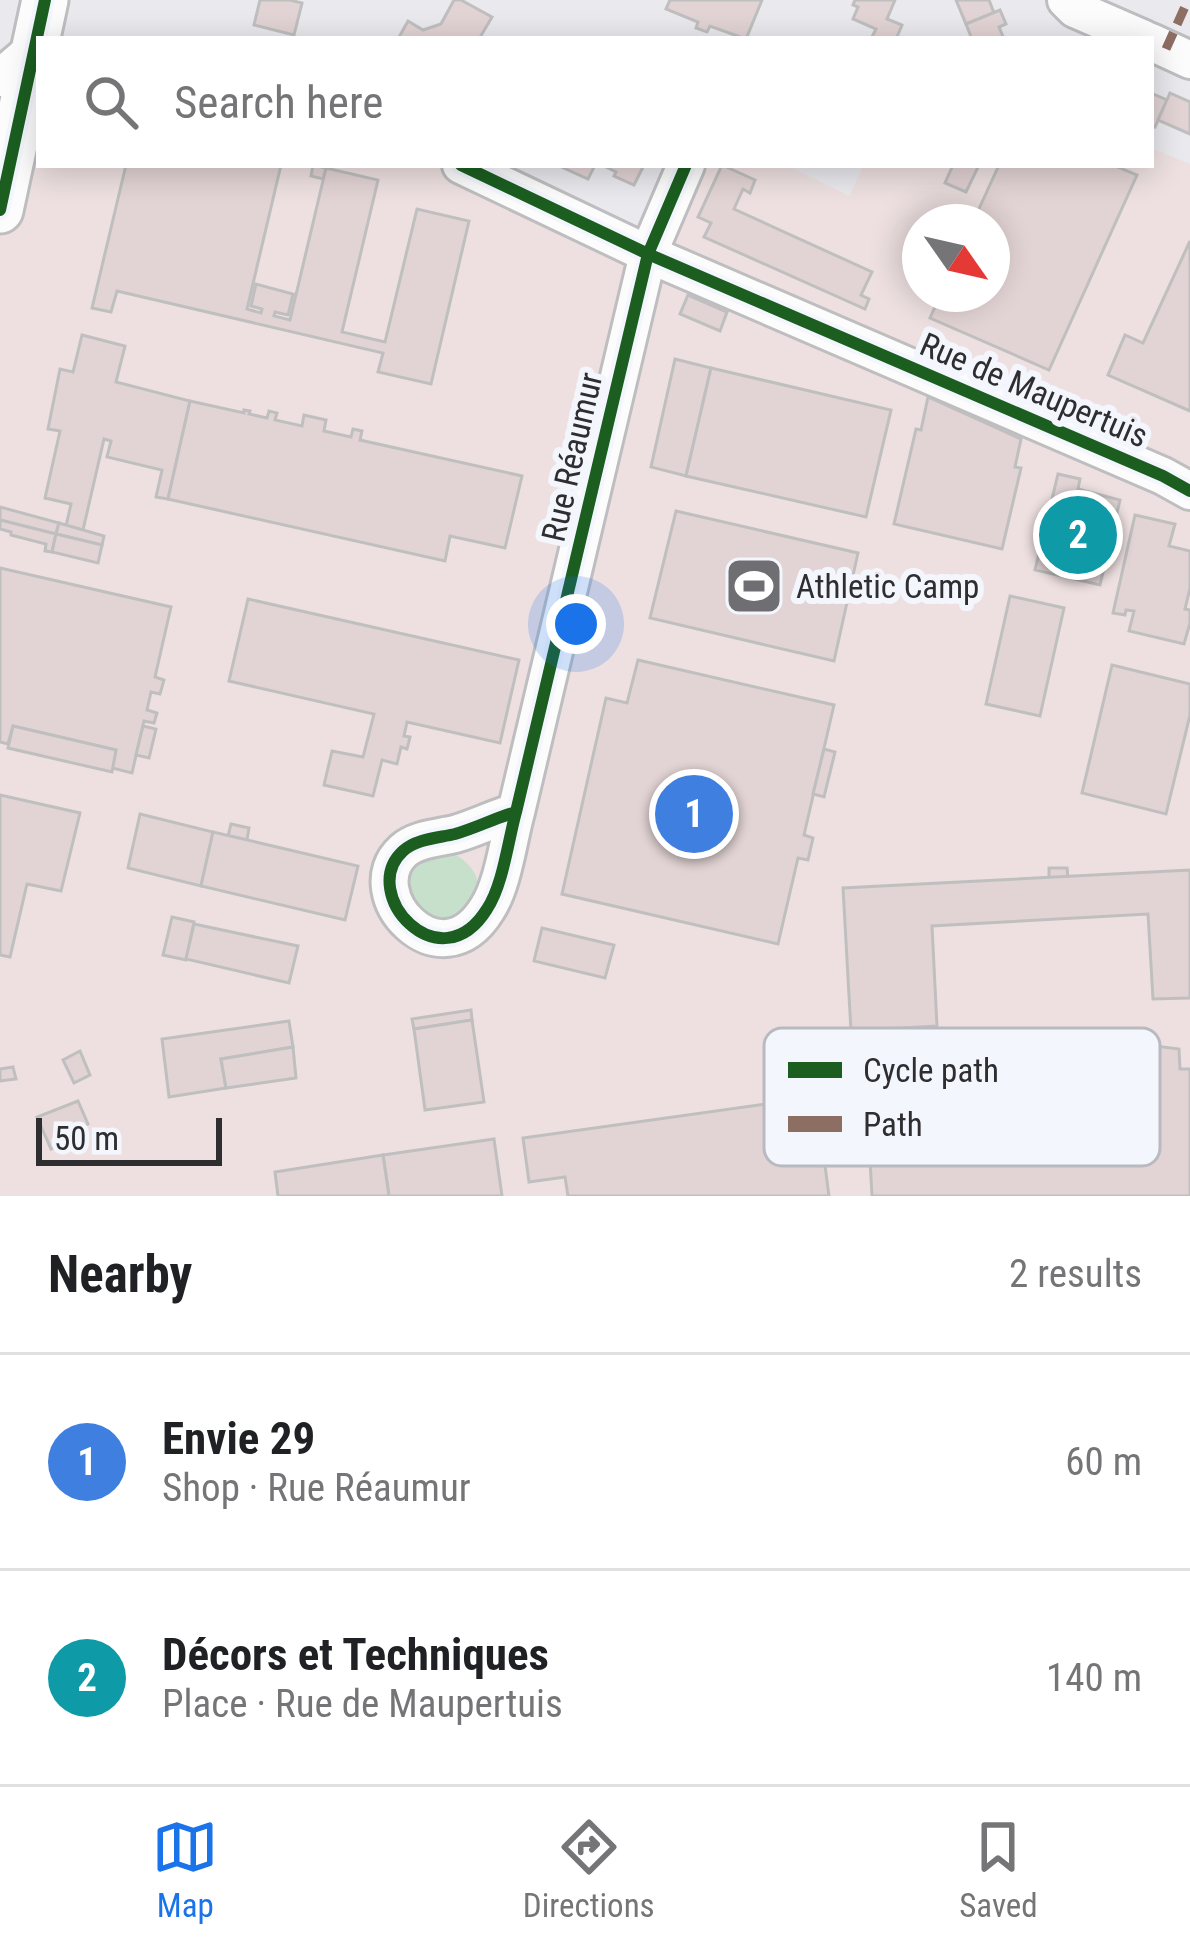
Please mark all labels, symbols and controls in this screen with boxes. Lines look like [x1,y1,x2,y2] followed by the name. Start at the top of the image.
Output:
[36,36,1154,168] search box
[78,69,144,135] icon: search
[174,76,383,129] text: Search here
[902,204,1010,312] north arrow
[914,324,1154,456] street label: Rue de Maupertuis
[534,369,610,545] street label: Rue Réaumur
[1039,490,1117,580] pin: 2
[723,555,785,617] sports icon: Athletic Camp
[796,567,979,606] place label: Athletic Camp
[546,594,606,654] your location
[655,769,733,859] pin: 1
[764,1028,1160,1166] legend
[863,1051,999,1090] text: Cycle path
[863,1105,923,1144] text: Path
[36,1112,222,1165] scale bar
[54,1119,119,1158] text: 50 m
[48,1245,192,1304] text: Nearby
[1009,1251,1142,1297] text: 2 results
[162,1412,315,1465] text: Envie 29
[77,1439,97,1485] text: 1
[1065,1439,1142,1485] text: 60 m
[162,1465,471,1511] text: Shop · Rue Réaumur
[162,1628,549,1681] text: Décors et Techniques
[77,1655,97,1701] text: 2
[1046,1655,1142,1701] text: 140 m
[162,1681,563,1727] text: Place · Rue de Maupertuis
[152,1814,218,1925] tab: Map
[523,1814,655,1925] tab: Directions
[959,1814,1038,1925] tab: Saved

